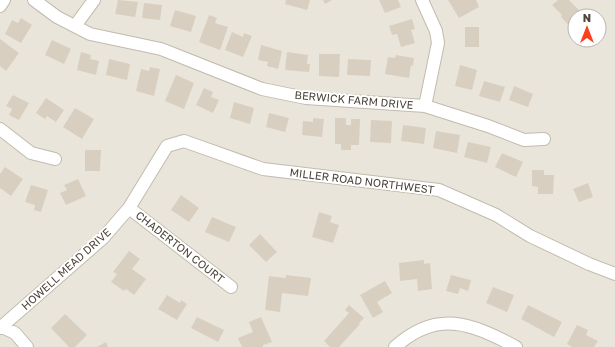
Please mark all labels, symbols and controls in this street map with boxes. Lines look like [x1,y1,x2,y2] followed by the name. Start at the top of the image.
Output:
[567,8,607,48] north arrow
[583,11,591,24] text: N
[294,88,414,111] street label: BERWICK FARM DRIVE
[289,165,435,196] street label: MILLER ROAD NORTHWEST
[133,208,227,285] street label: CHADERTON COURT
[18,225,113,312] street label: HOWELL MEAD DRIVE

